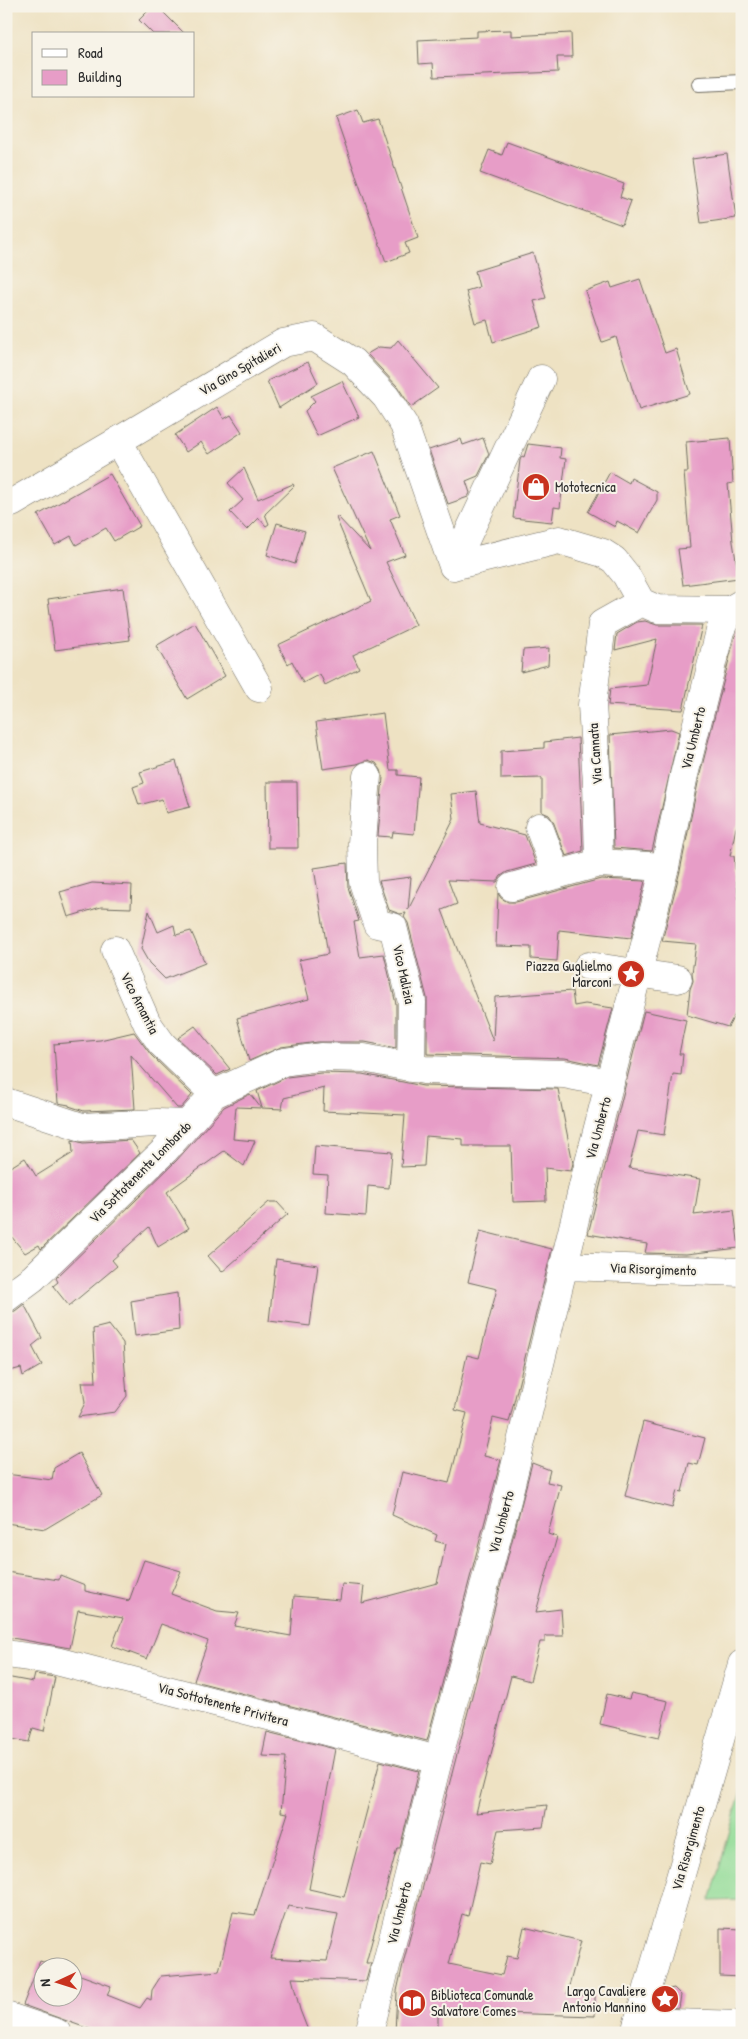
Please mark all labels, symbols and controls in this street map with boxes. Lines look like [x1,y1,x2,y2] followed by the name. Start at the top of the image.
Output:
[32,32,195,98] legend
[78,42,103,63] text: Road
[78,66,122,87] text: Building
[195,337,285,401] street label: Via Gino Spitalieri
[521,472,551,502] shop icon: Mototecnica
[555,477,616,496] place label: Mototecnica
[676,704,710,771] street label: Via Umberto
[583,722,606,785] street label: Via Cannata
[389,942,420,1006] street label: Vico Malizia
[526,956,612,991] place label: Piazza Guglielmo Marconi
[616,959,646,989] place icon: Piazza Guglielmo Marconi
[117,969,164,1037] street label: Vico Amantia
[580,1094,615,1161] street label: Via Umberto
[84,1116,195,1227] street label: Via Sottotenente Lombardo
[609,1257,697,1281] street label: Via Risorgimento
[483,1488,518,1555] street label: Via Umberto
[156,1677,291,1730] street label: Via Sottotenente Privitera
[666,1803,710,1893] street label: Via Risorgimento
[382,1879,416,1946] street label: Via Umberto
[32,1956,82,2006] north arrow
[35,1978,54,1987] text: N
[562,1981,646,2016] place label: Largo Cavaliere Antonio Mannino
[650,1984,680,2014] place icon: Largo Cavaliere Antonio Mannino
[431,1985,534,2020] place label: Biblioteca Comunale Salvatore Comes
[397,1988,427,2018] library icon: Biblioteca Comunale Salvatore Comes

